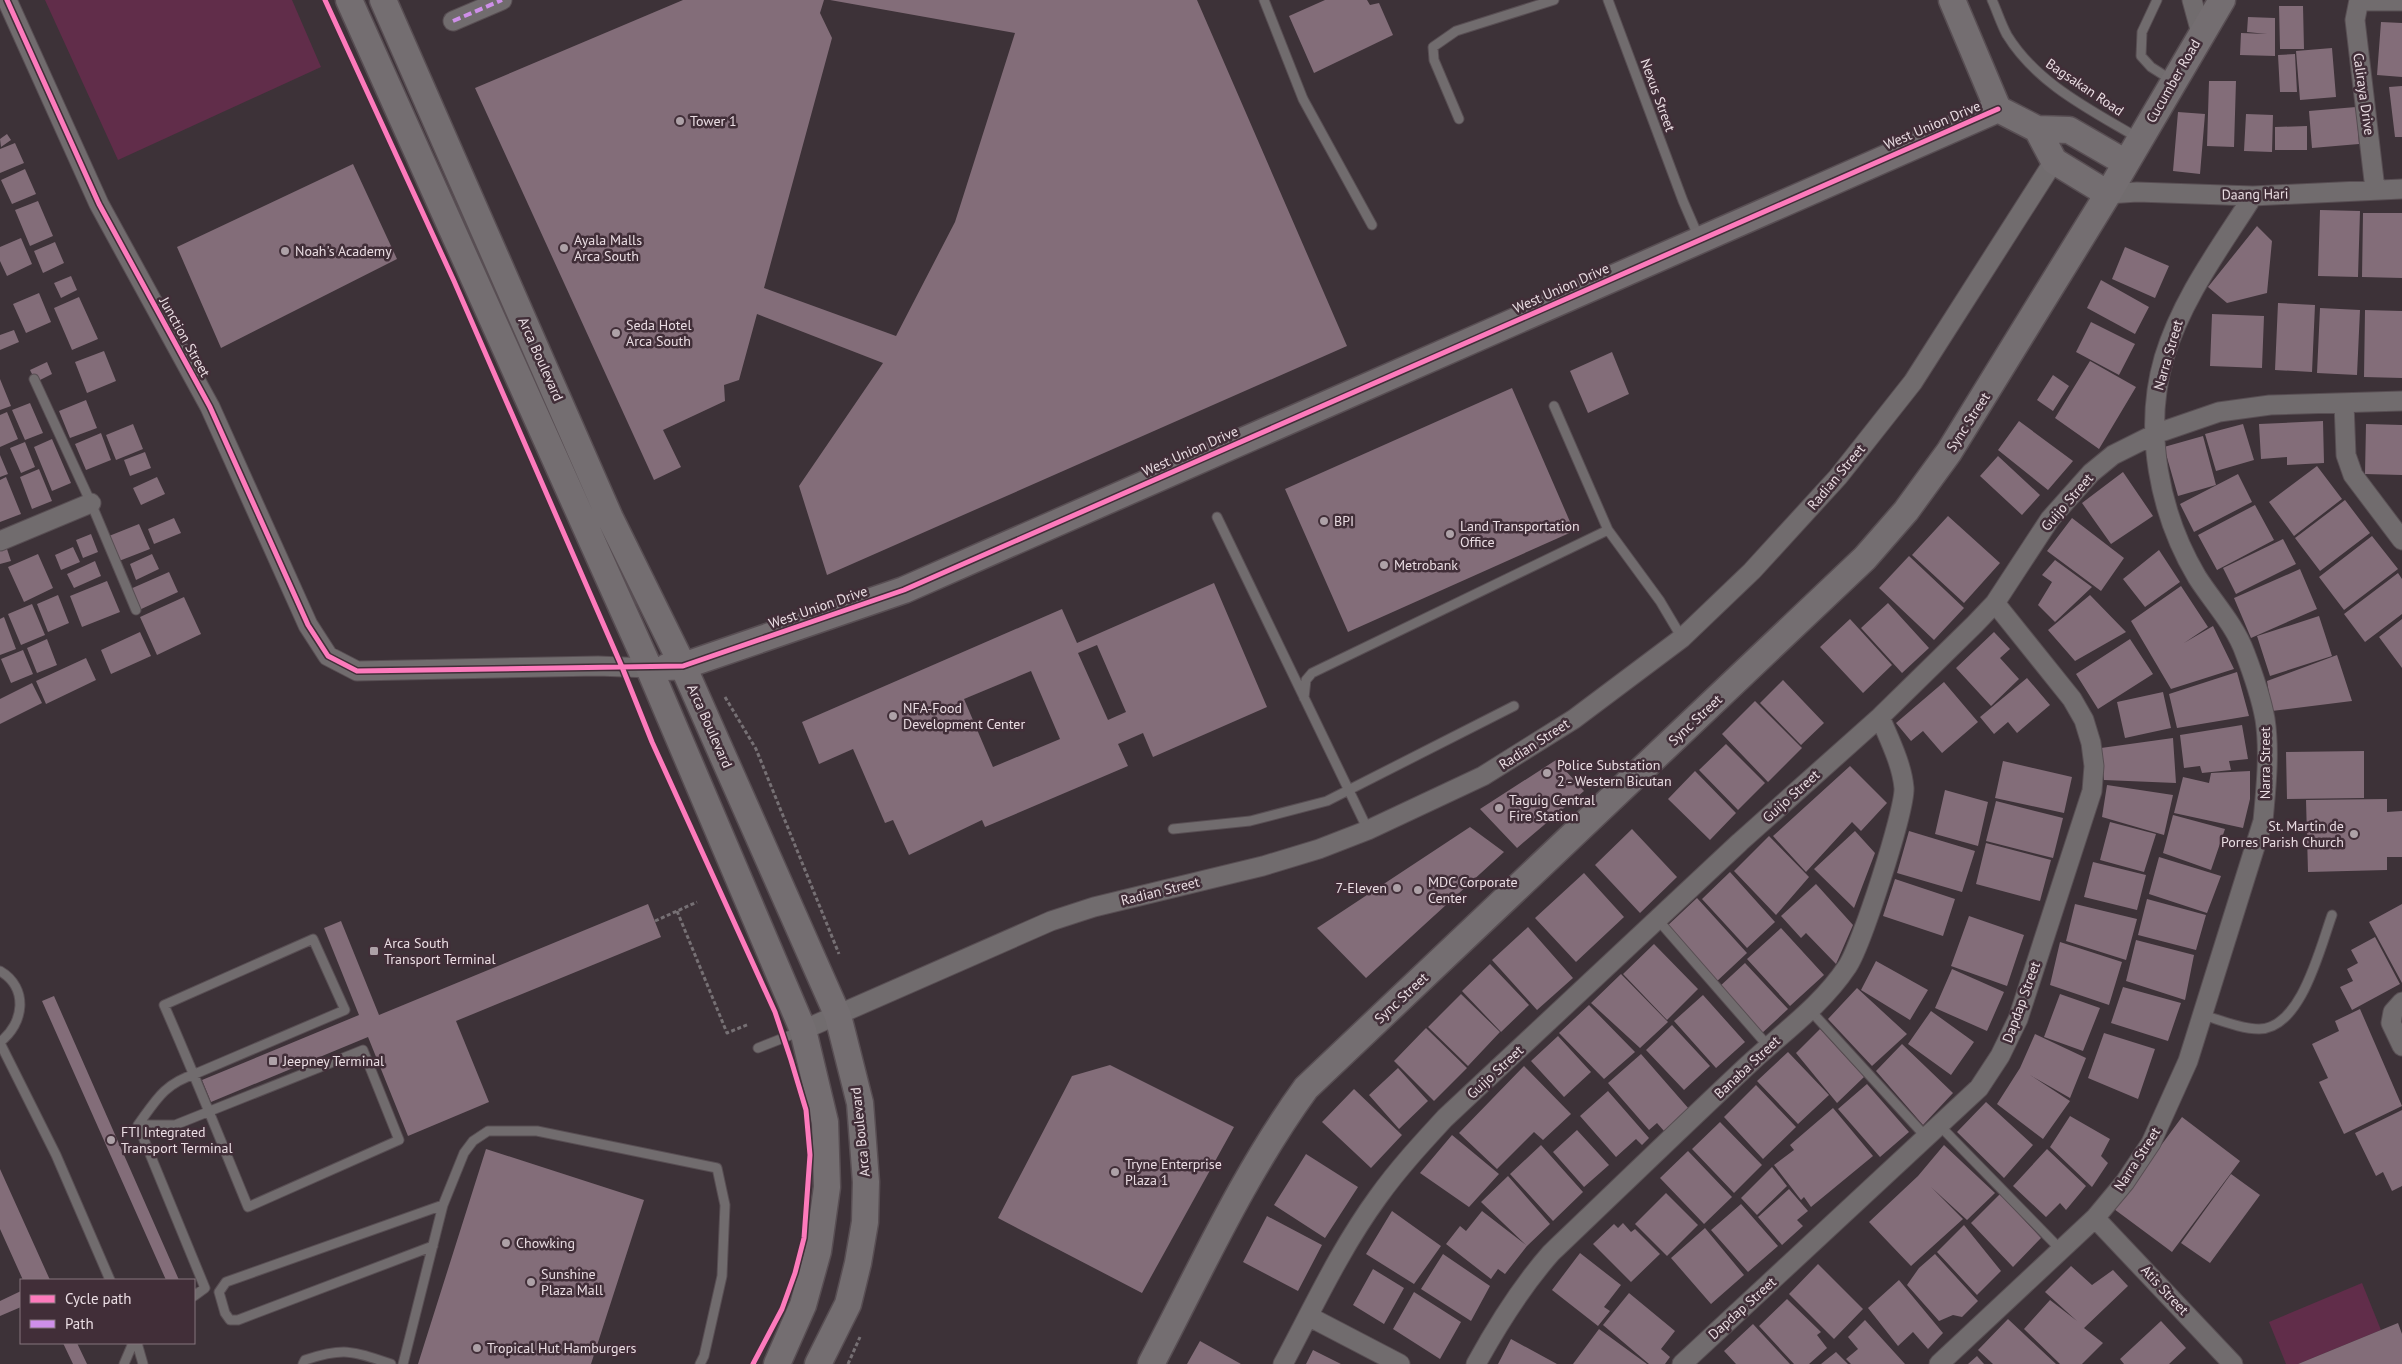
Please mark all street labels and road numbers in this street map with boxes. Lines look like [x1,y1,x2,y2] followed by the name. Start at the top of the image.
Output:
[2142,36,2204,126] street label: Cucumber Road
[2349,52,2379,136] street label: Caliraya Drive
[2043,54,2127,120] street label: Bagsakan Road
[1636,56,1680,134] street label: Nexus Street
[1881,97,1983,153] street label: West Union Drive
[2221,184,2289,204] street label: Daang Hari
[1510,259,1612,317] street label: West Union Drive
[155,293,215,380] street label: Junction Street
[514,314,568,404] street label: Arca Boulevard
[2149,318,2187,392] street label: Narra Street
[1942,389,1994,455] street label: Sync Street
[1139,422,1241,480] street label: West Union Drive
[1803,440,1869,514] street label: Radian Street
[2037,469,2097,535] street label: Guijo Street
[766,582,870,632] street label: West Union Drive
[683,681,737,771] street label: Arca Boulevard
[1664,690,1726,749] street label: Sync Street
[1495,714,1573,773] street label: Radian Street
[2256,727,2274,799] street label: Narra Street
[1759,766,1823,826] street label: Guijo Street
[1119,872,1201,909] street label: Radian Street
[1998,959,2044,1045] street label: Dapdap Street
[1370,968,1432,1027] street label: Sync Street
[1710,1032,1784,1102] street label: Banaba Street
[1463,1041,1527,1103] street label: Guijo Street
[846,1086,874,1178] street label: Arca Boulevard
[2110,1124,2164,1194] street label: Narra Street
[2137,1261,2193,1319] street label: Atis Street
[1704,1273,1780,1343] street label: Dapdap Street

